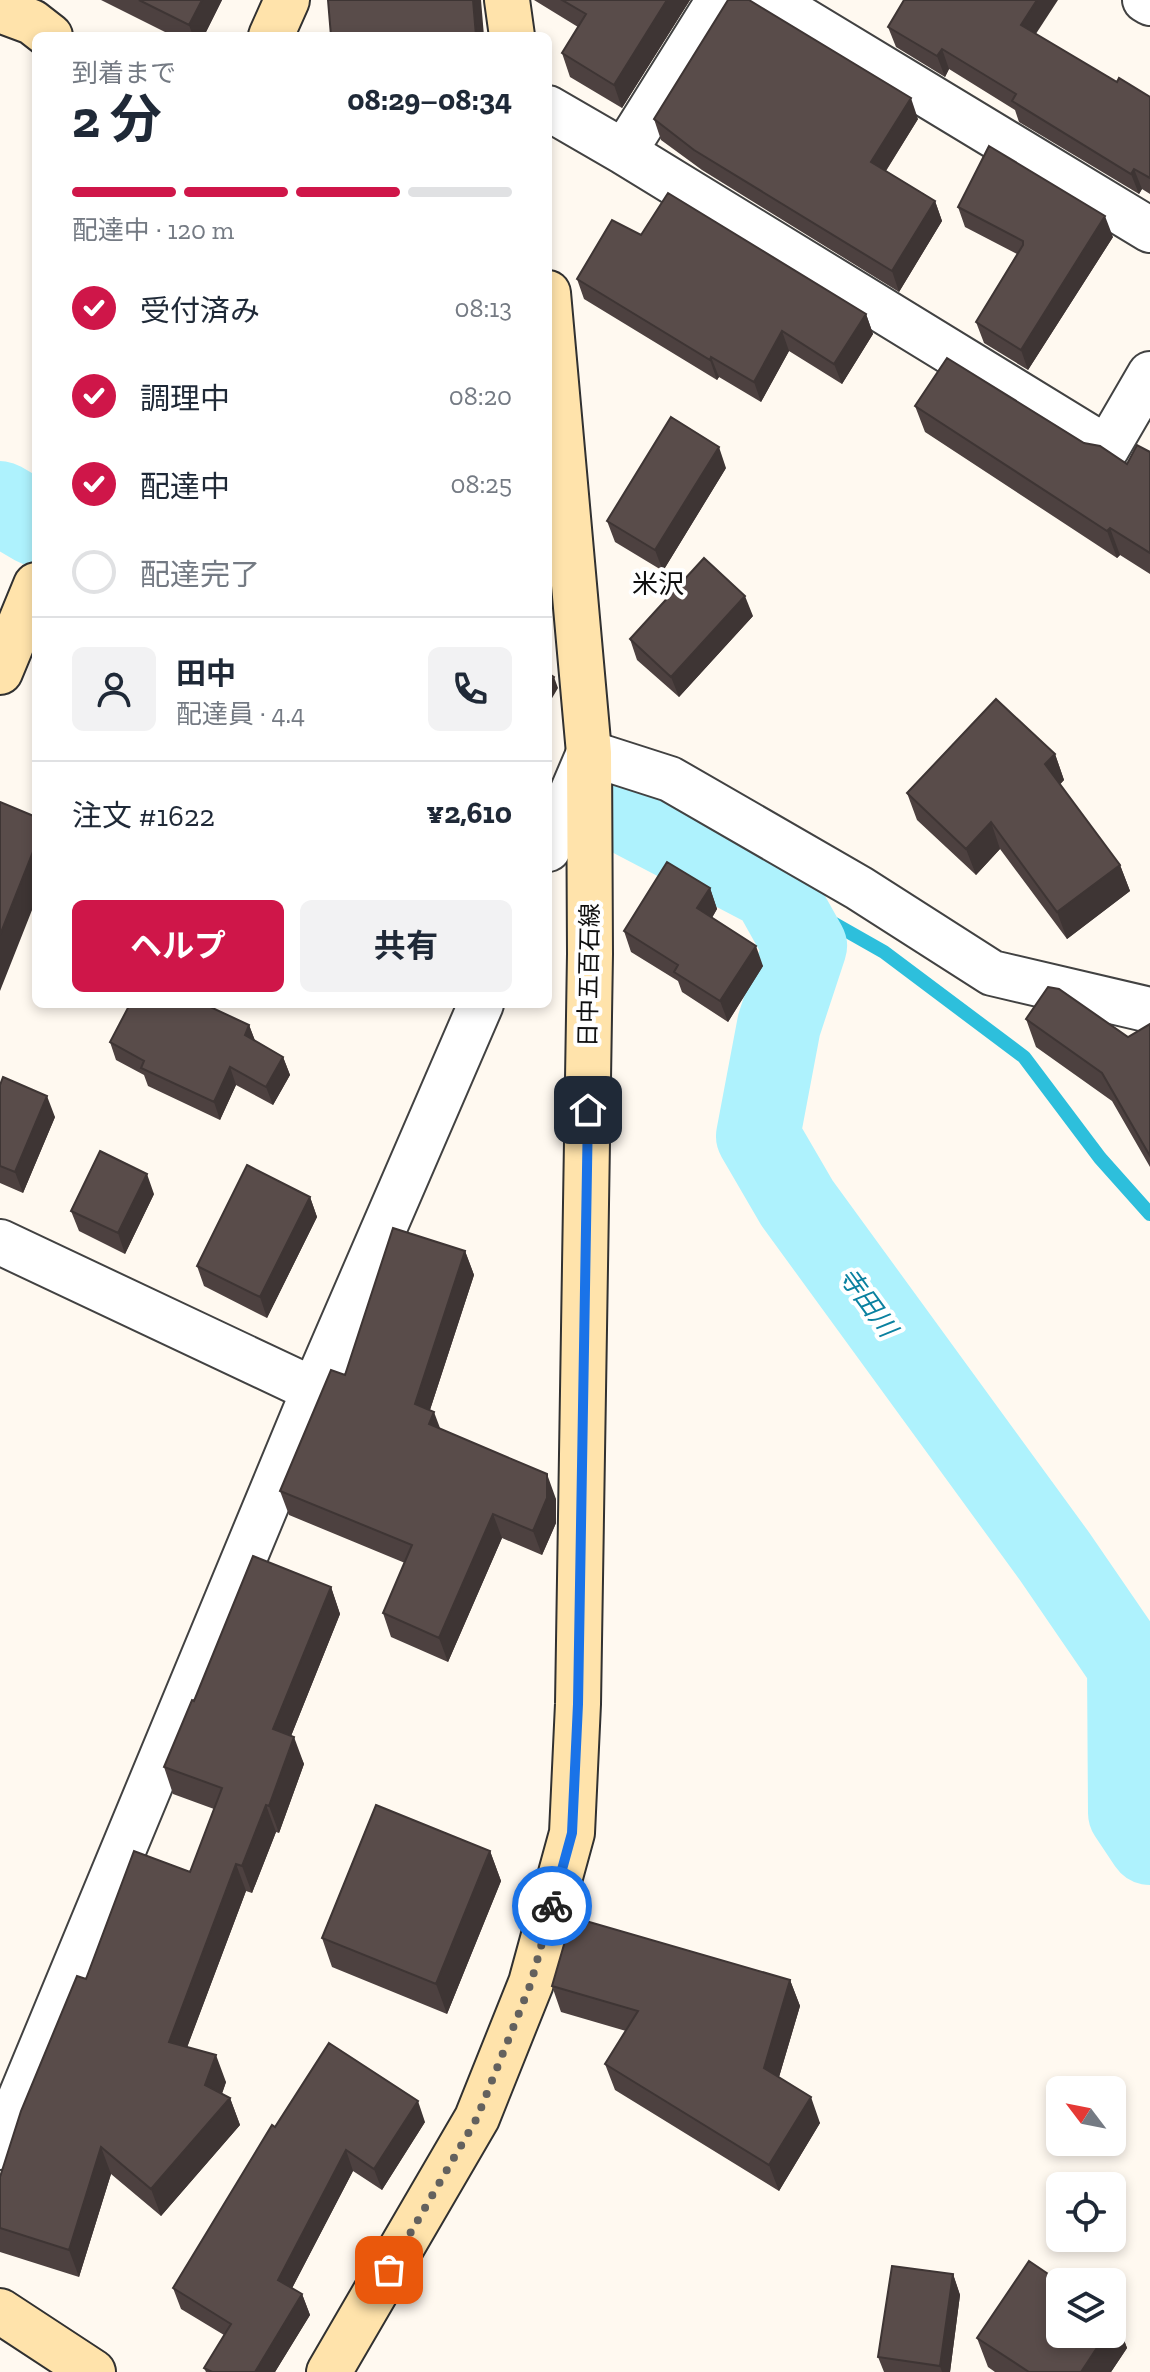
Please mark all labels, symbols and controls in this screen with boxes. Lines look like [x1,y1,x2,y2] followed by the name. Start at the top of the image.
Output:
[72,57,176,89] text: 到着まで
[347,82,512,118] text: 08:29–08:34
[72,88,162,150] text: 2 分
[72,214,234,246] text: 配達中 · 120 m
[72,286,116,330] icon: check
[454,292,512,324] text: 08:13
[140,293,260,329] text: 受付済み
[72,374,116,418] icon: check
[449,380,512,412] text: 08:20
[140,381,230,417] text: 調理中
[72,462,116,506] icon: check
[451,468,512,500] text: 08:25
[140,469,230,505] text: 配達中
[140,557,260,593] text: 配達完了
[632,568,684,600] district label: 米沢
[72,647,156,731] button: person
[428,647,512,731] button: phone
[176,656,236,692] text: 田中
[176,698,305,730] text: 配達員 · 4.4
[426,795,512,831] text: ¥2,610
[72,798,215,834] text: 注文 #1622
[72,900,284,992] button: ヘルプ
[300,900,512,992] button: 共有
[573,903,604,1047] street label: 日中五百石線
[554,1076,622,1144] pin
[566,1088,610,1132] icon: home
[832,1261,906,1345] water label: 寺田川
[512,1866,592,1946] courier
[530,1884,574,1928] icon: bike
[1046,2076,1126,2156] north arrow
[1046,2076,1126,2348] map controls
[1046,2172,1126,2252] button: locate
[355,2236,423,2304] pin
[367,2248,411,2292] icon: bag
[1046,2268,1126,2348] button: layers

